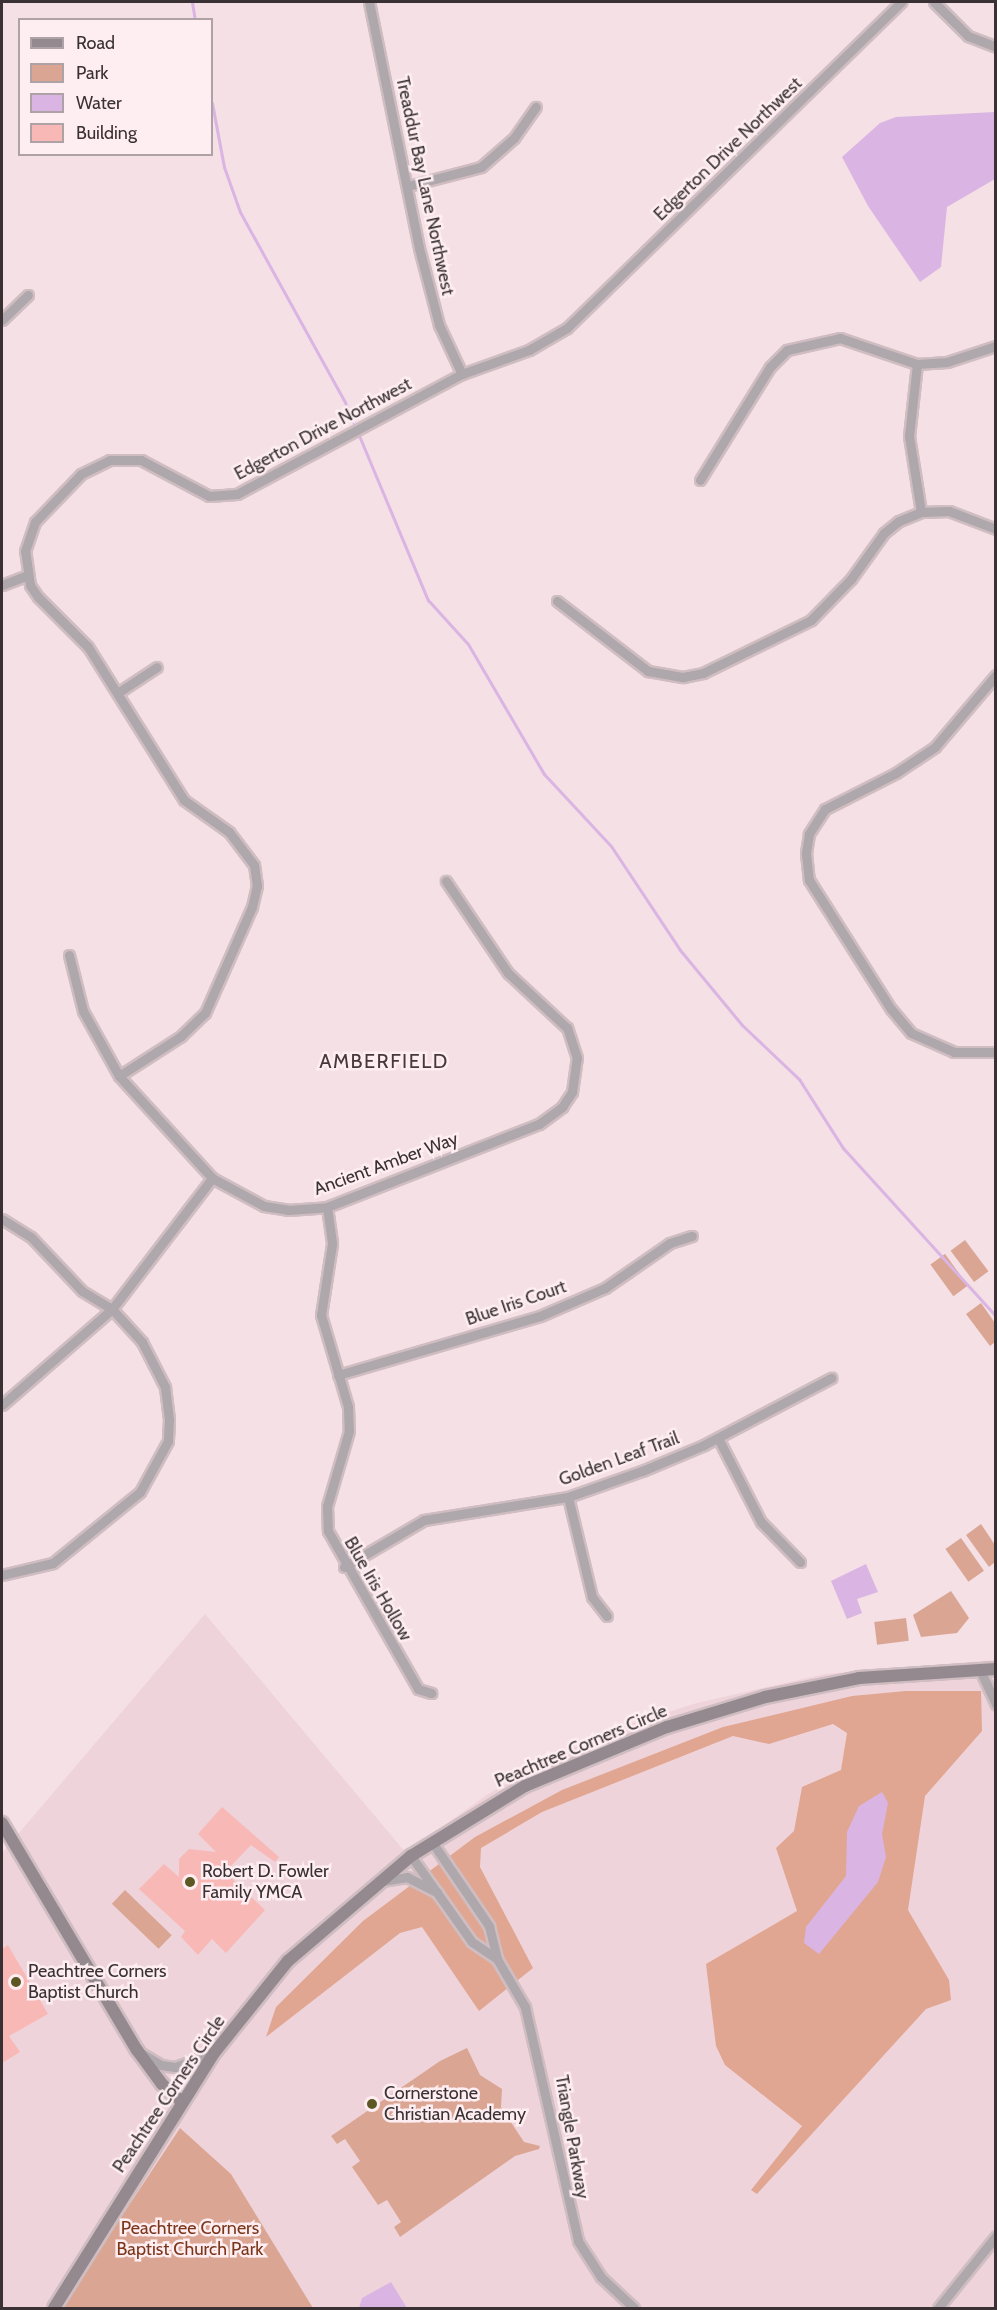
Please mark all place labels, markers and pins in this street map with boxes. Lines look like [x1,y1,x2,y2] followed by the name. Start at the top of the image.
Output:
[202,1861,329,1904] place label: Robert D. Fowler Family YMCA
[183,1875,197,1889] marker: Robert D. Fowler Family YMCA
[28,1961,167,2004] place label: Peachtree Corners Baptist Church
[9,1975,23,1989] marker: Peachtree Corners Baptist Church
[384,2083,526,2126] place label: Cornerstone Christian Academy
[365,2097,379,2111] marker: Cornerstone Christian Academy

